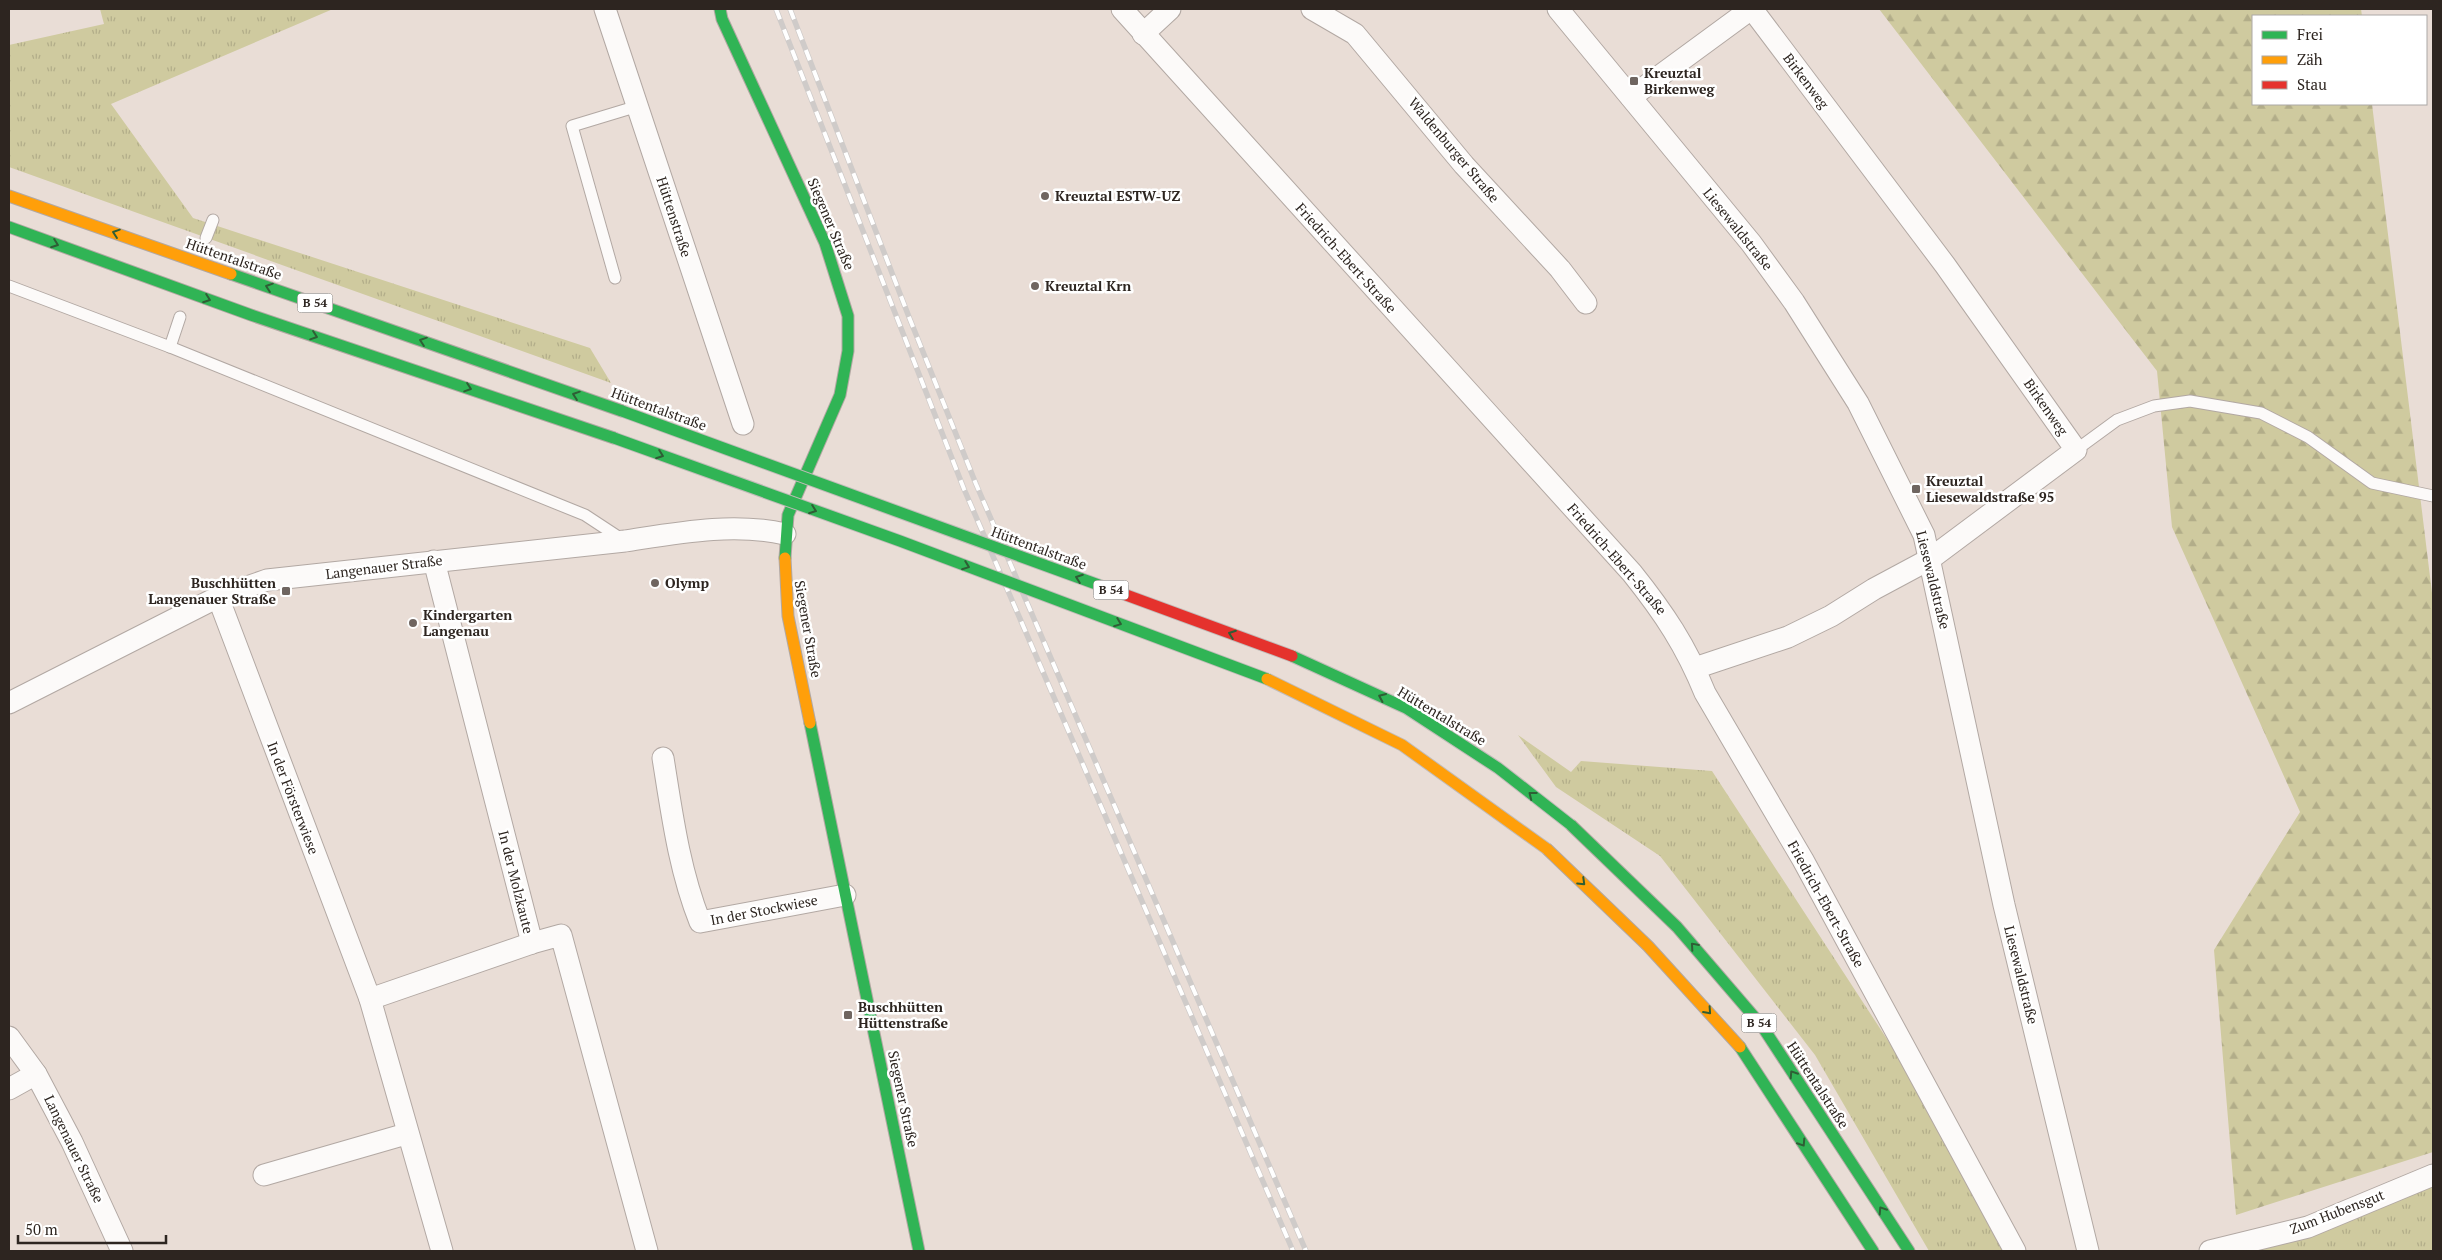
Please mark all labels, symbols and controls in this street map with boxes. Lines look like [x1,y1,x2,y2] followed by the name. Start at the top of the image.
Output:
[2252,15,2427,105] legend
[2297,24,2323,44] text: Frei
[1779,49,1834,113] street label: Birkenweg
[2297,49,2323,69] text: Zäh
[1644,63,1716,98] place label: Kreuztal Birkenweg
[2297,74,2327,94] text: Stau
[1628,75,1640,87] marker: Kreuztal Birkenweg
[1405,93,1504,206] street label: Waldenburger Straße
[653,174,696,260] street label: Hüttenstraße
[803,175,859,273] street label: Siegener Straße
[1699,183,1778,274] street label: Liesewaldstraße
[1055,186,1180,205] place label: Kreuztal ESTW-UZ
[1039,190,1051,202] marker: Kreuztal ESTW-UZ
[1292,198,1401,317] street label: Friedrich-Ebert-Straße
[112,229,121,239] one-way arrow
[184,233,285,284] street label: Hüttentalstraße
[50,238,58,248] one-way arrow
[1045,276,1131,295] place label: Kreuztal Krn
[1029,280,1041,292] marker: Kreuztal Krn
[265,283,274,293] one-way arrow
[203,293,211,303] one-way arrow
[298,294,332,312] road number: B 54
[309,331,318,341] one-way arrow
[419,337,427,347] one-way arrow
[2020,375,2073,439] street label: Birkenweg
[609,382,709,435] street label: Hüttentalstraße
[463,383,472,393] one-way arrow
[572,391,581,401] one-way arrow
[656,449,664,459] one-way arrow
[1926,471,2055,506] place label: Kreuztal Liesewaldstraße 95
[1910,483,1922,495] marker: Kreuztal Liesewaldstraße 95
[1564,499,1671,619] street label: Friedrich-Ebert-Straße
[808,504,817,514] one-way arrow
[989,521,1089,574] street label: Hüttentalstraße
[1912,529,1955,631] street label: Liesewaldstraße
[324,550,444,583] street label: Langenauer Straße
[961,560,969,570] one-way arrow
[148,573,276,608] place label: Buschhütten Langenauer Straße
[665,573,710,592] place label: Olymp
[1076,574,1084,584] one-way arrow
[649,577,661,589] marker: Olymp
[791,579,826,679] street label: Siegener Straße
[1094,580,1128,600] road number: B 54
[280,585,292,597] marker: Buschhütten Langenauer Straße
[423,605,512,640] place label: Kindergarten Langenau
[407,617,419,629] marker: Kindergarten Langenau
[1113,617,1122,627] one-way arrow
[1228,630,1237,640] one-way arrow
[1394,682,1490,749] street label: Hüttentalstraße
[1378,693,1387,704] one-way arrow
[263,739,324,857] street label: In der Försterwiese
[1529,792,1538,800] one-way arrow
[494,828,538,935] street label: In der Molzkaute
[1784,837,1869,971] street label: Friedrich-Ebert-Straße
[1577,876,1586,885] one-way arrow
[709,890,819,929] street label: In der Stockwiese
[2000,924,2043,1026] street label: Liesewaldstraße
[1690,943,1699,952] one-way arrow
[858,997,949,1032] place label: Buschhütten Hüttenstraße
[1702,1006,1711,1015] one-way arrow
[842,1009,854,1021] marker: Buschhütten Hüttenstraße
[1742,1014,1776,1032] road number: B 54
[1783,1038,1854,1132] street label: Hüttentalstraße
[884,1049,923,1149] street label: Siegener Straße
[1790,1071,1799,1080] one-way arrow
[40,1092,109,1206] street label: Langenauer Straße
[1796,1137,1806,1146] one-way arrow
[2287,1184,2388,1238] street label: Zum Hubensgut
[1879,1207,1888,1216] one-way arrow
[18,1212,165,1244] scale bar
[25,1219,58,1239] text: 50 m

